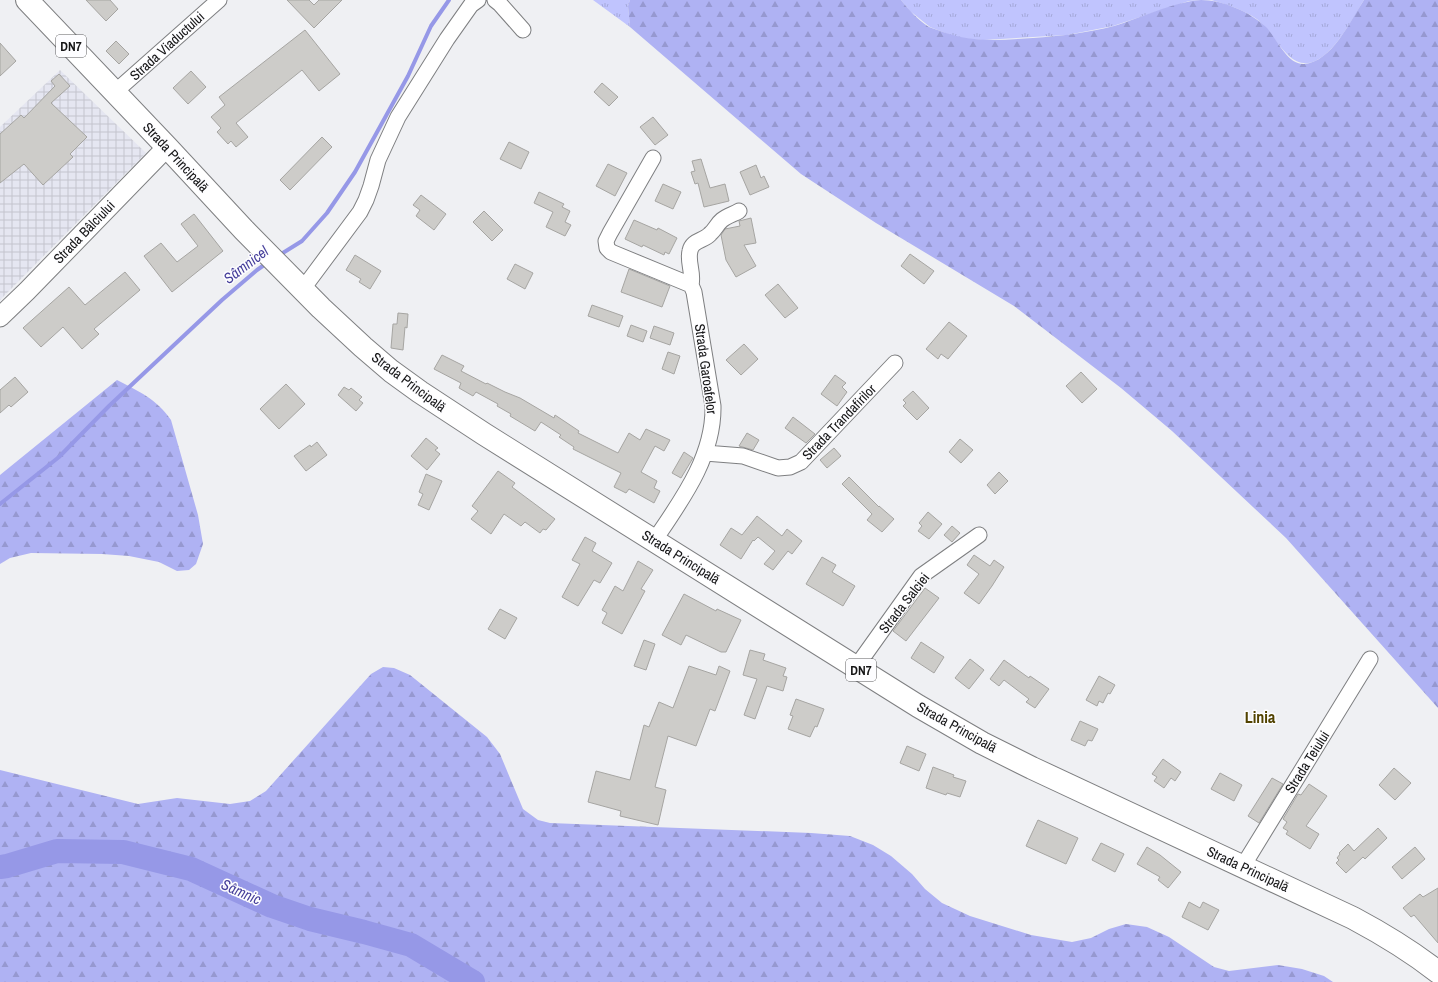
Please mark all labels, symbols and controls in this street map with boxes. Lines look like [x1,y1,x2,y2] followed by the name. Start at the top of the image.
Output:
[126,8,208,84] street label: Strada Viaductului
[56,35,86,57] road number: DN7
[139,118,213,196] street label: Strada Principală
[49,197,119,267] street label: Strada Bâlciului
[219,241,273,288] water label: Sâmnicel
[691,323,721,416] street label: Strada Garoafelor
[368,348,450,416] street label: Strada Principală
[798,380,880,464] street label: Strada Trandafirilor
[639,526,724,588] street label: Strada Principală
[875,569,933,637] street label: Strada Salciei
[846,659,876,681] road number: DN7
[914,698,1001,757] street label: Strada Principală
[1245,706,1276,728] district label: Linia
[1281,727,1333,797] street label: Strada Teiului
[1204,842,1293,896] street label: Strada Principală
[218,873,265,910] water label: Sâmnic

